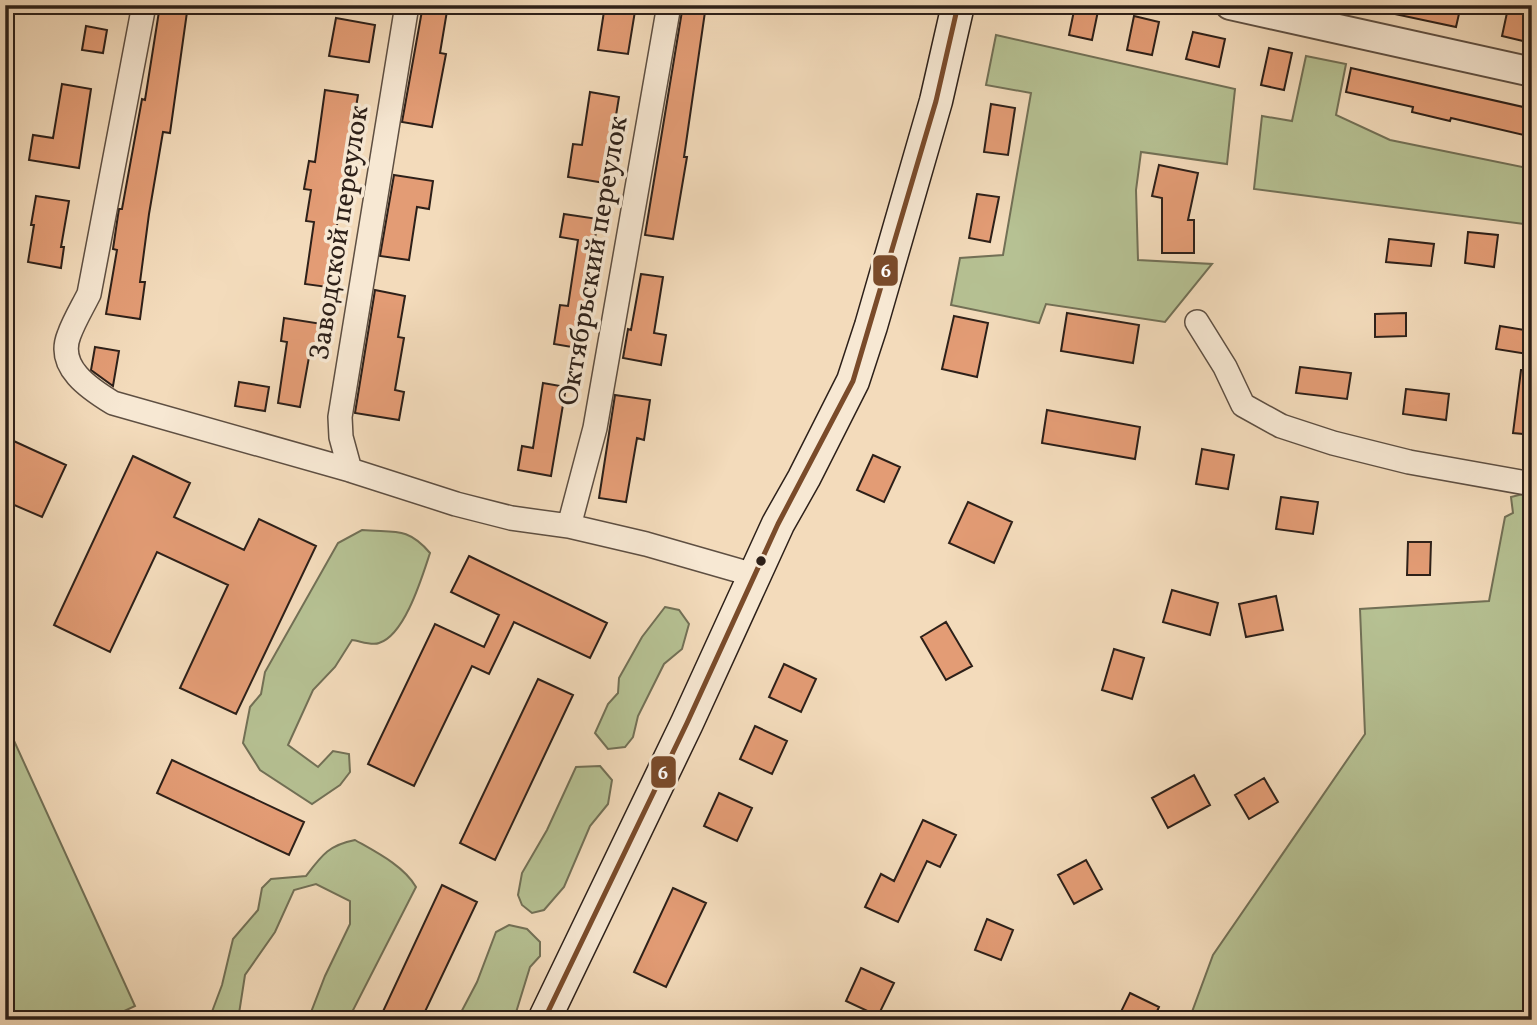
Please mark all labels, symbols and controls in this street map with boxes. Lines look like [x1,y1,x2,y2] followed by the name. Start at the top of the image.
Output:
[301,103,379,363] street label: Заводской переулок
[549,113,639,409] street label: Октябрьский переулок
[872,254,899,287] line badge: 6
[881,259,891,285] text: 6
[754,554,768,568] unlabelled marker
[650,755,677,789] line badge: 6
[658,761,668,787] text: 6

